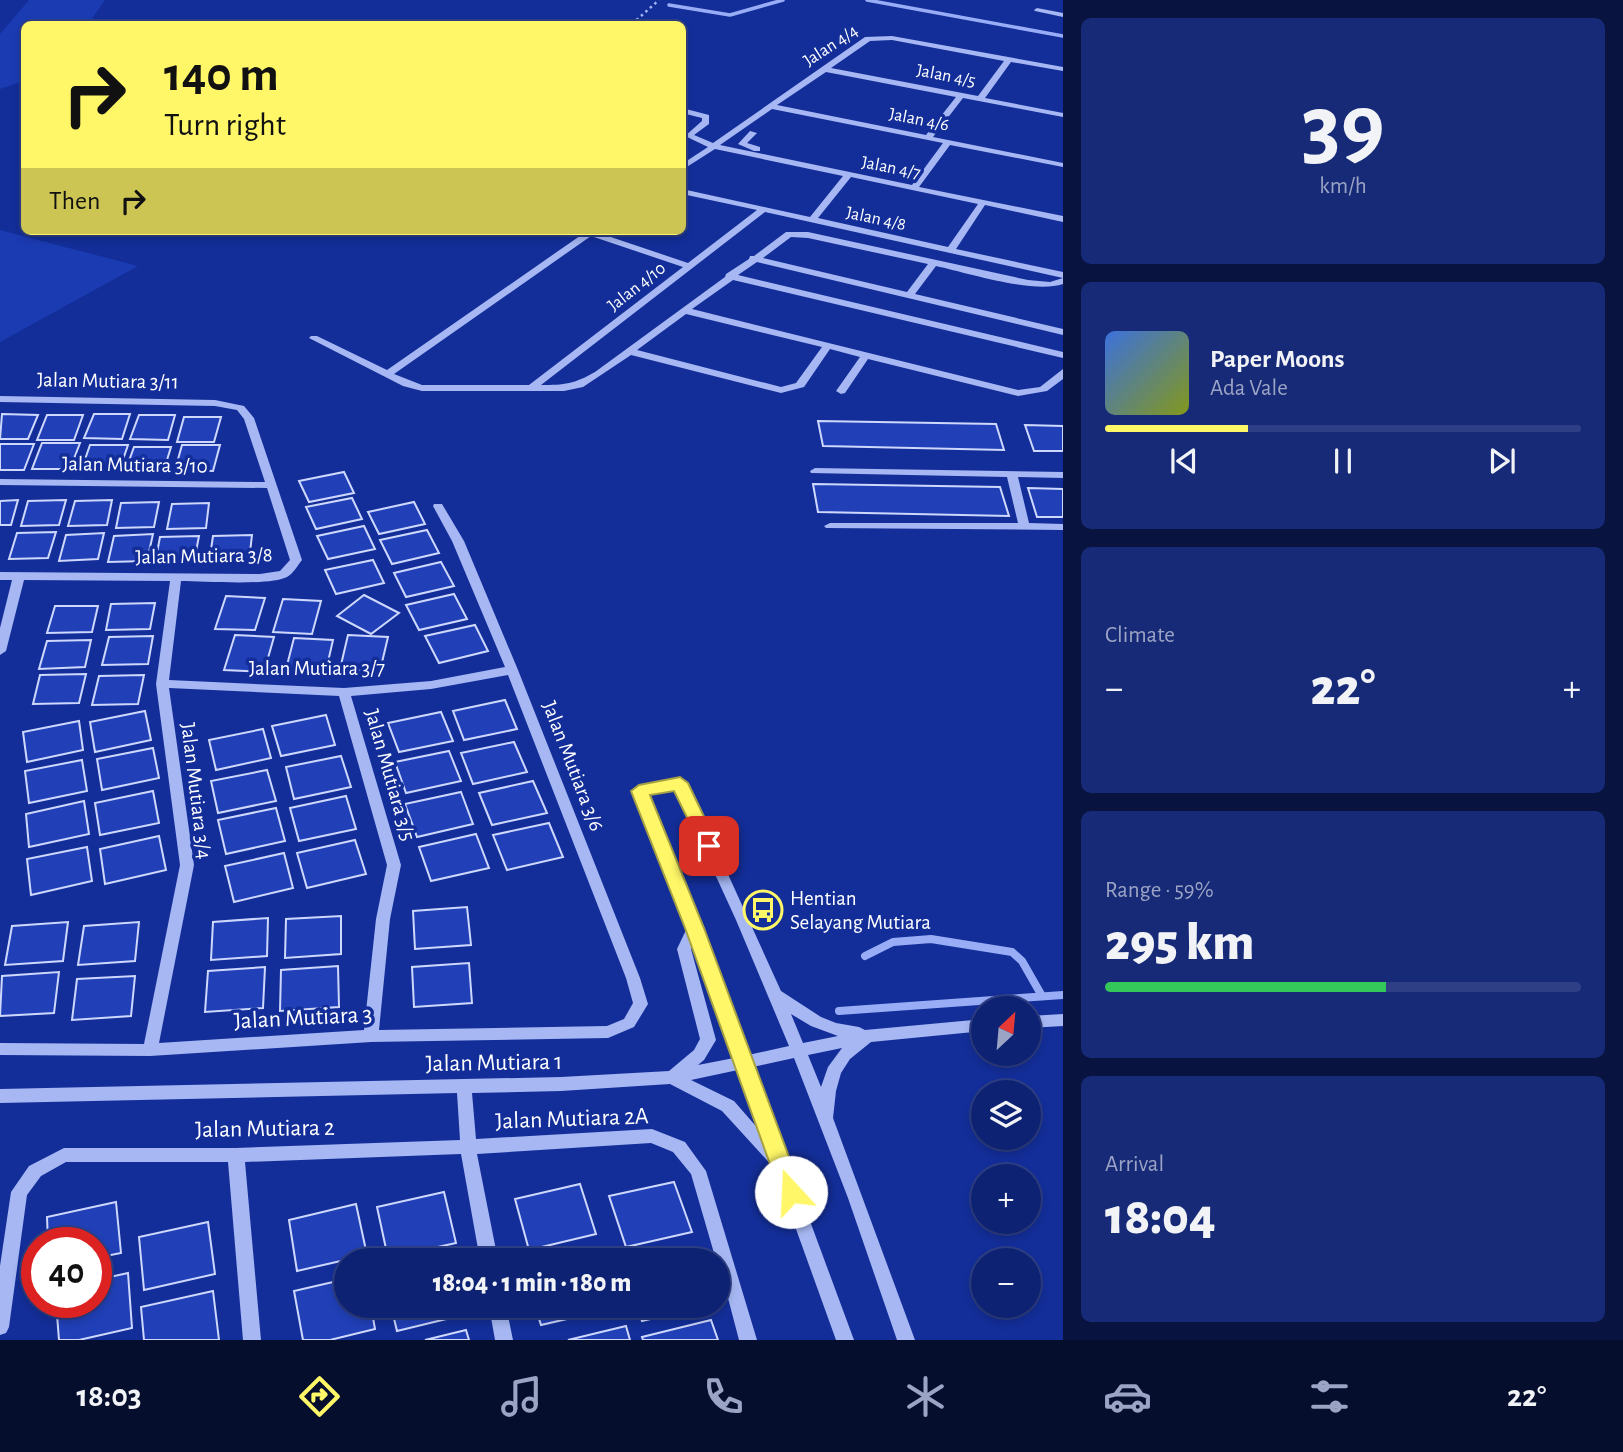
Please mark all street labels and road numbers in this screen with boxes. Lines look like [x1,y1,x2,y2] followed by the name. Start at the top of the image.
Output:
[801,22,862,70] street label: Jalan 4/4
[915,61,977,91] street label: Jalan 4/5
[888,105,950,135] street label: Jalan 4/6
[860,153,922,183] street label: Jalan 4/7
[844,204,908,234] street label: Jalan 4/8
[605,259,669,315] street label: Jalan 4/10
[37,369,179,393] street label: Jalan Mutiara 3/11
[62,453,208,477] street label: Jalan Mutiara 3/10
[135,544,273,568] street label: Jalan Mutiara 3/8
[249,658,385,679] street label: Jalan Mutiara 3/7
[539,698,607,834] street label: Jalan Mutiara 3/6
[361,707,419,843] street label: Jalan Mutiara 3/5
[177,722,215,860] street label: Jalan Mutiara 3/4
[233,1002,373,1034] street label: Jalan Mutiara 3
[425,1050,563,1076] street label: Jalan Mutiara 1
[495,1104,649,1134] street label: Jalan Mutiara 2A
[195,1116,335,1142] street label: Jalan Mutiara 2

